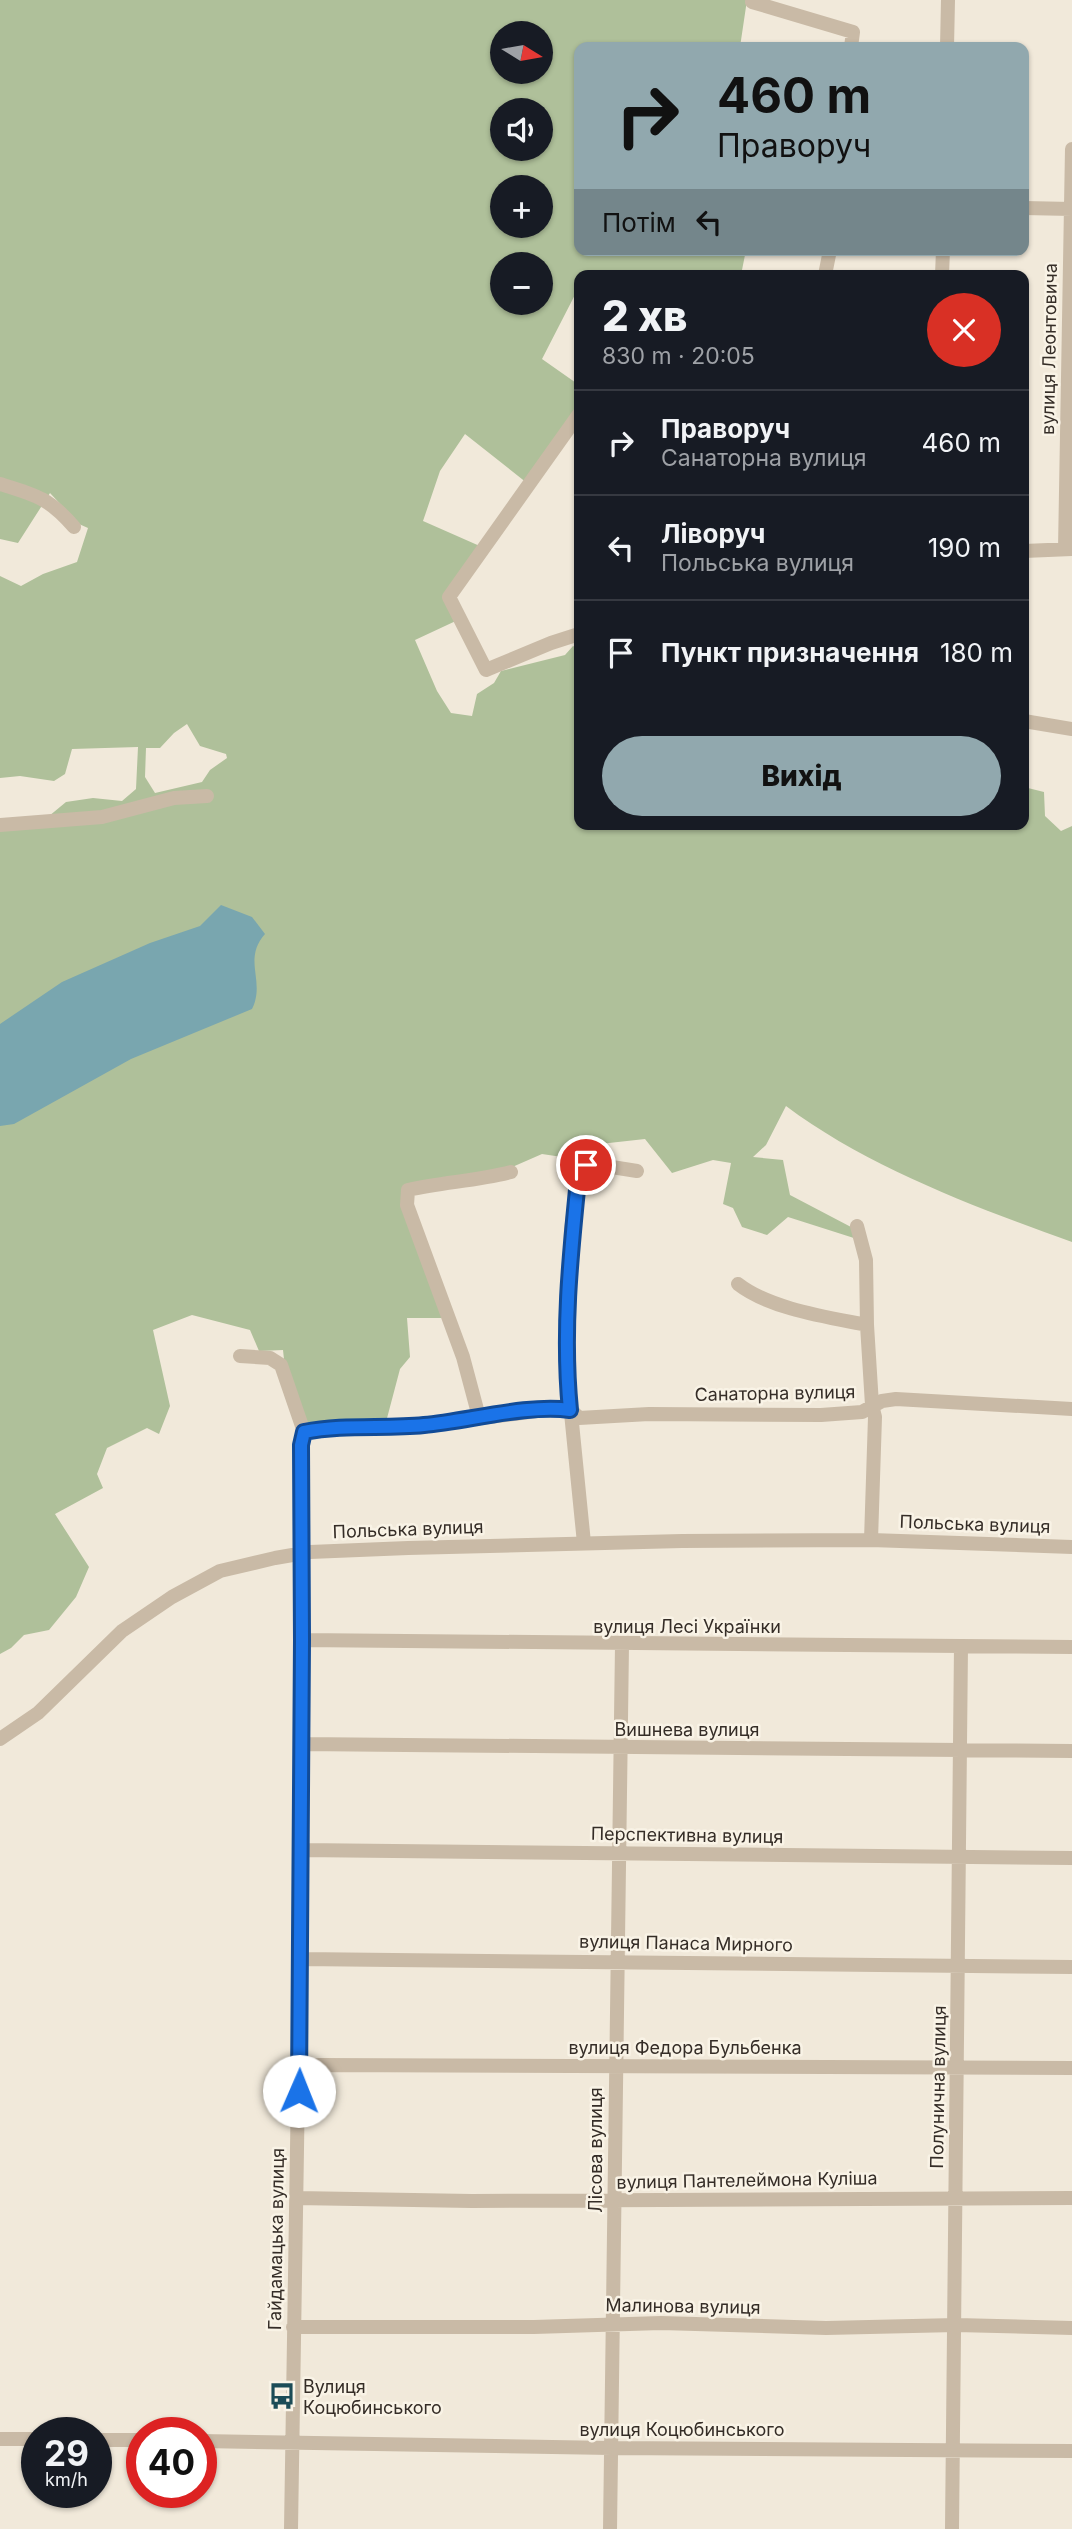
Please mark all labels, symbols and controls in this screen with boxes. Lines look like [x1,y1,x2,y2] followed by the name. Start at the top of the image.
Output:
[490,21,553,84] north arrow
[490,21,553,315] map controls
[717,66,871,125] text: 460 m
[602,70,693,161] icon: right
[490,98,553,161] button: sound
[717,126,871,165] text: Праворуч
[490,175,553,238] button: +
[690,203,728,241] icon: left
[602,207,676,238] text: Потім
[490,252,553,315] button: −
[1037,263,1061,435] street label: вулиця Леонтовича
[602,290,687,341] text: 2 хв
[927,293,1001,367] button: close
[602,342,755,370] text: 830 m · 20:05
[661,413,790,444] text: Праворуч
[602,424,640,462] icon: right
[922,427,1001,458] text: 460 m
[661,444,867,472] text: Санаторна вулиця
[661,518,765,549] text: Ліворуч
[602,529,640,567] icon: left
[928,532,1001,563] text: 190 m
[661,549,854,577] text: Польська вулиця
[602,634,640,672] icon: arrive
[661,637,919,668] text: Пункт призначення
[940,637,1013,668] text: 180 m
[602,736,1001,816] button: Вихід
[556,1135,616,1195] pin
[567,1146,605,1184] icon: arrive
[694,1381,856,1405] street label: Санаторна вулиця
[899,1511,1051,1537] street label: Польська вулиця
[332,1516,484,1542] street label: Польська вулиця
[593,1616,781,1637] street label: вулиця Лесі Українки
[615,1719,759,1740] street label: Вишнева вулиця
[591,1823,783,1847] street label: Перспективна вулиця
[579,1931,793,1955] street label: вулиця Панаса Мирного
[926,2005,950,2169] street label: Полунична вулиця
[568,2037,802,2058] street label: вулиця Федора Бульбенка
[262,2054,336,2128] position arrow
[585,2087,606,2213] street label: Лісова вулиця
[264,2148,288,2330] street label: Гайдамацька вулиця
[616,2167,878,2193] street label: вулиця Пантелеймона Куліша
[605,2294,761,2318] street label: Малинова вулиця
[303,2376,442,2418] place label: Вулиця Коцюбинського
[267,2381,297,2411] bus stop icon: Вулиця Коцюбинського
[126,2417,217,2508] speed limit sign: 40
[579,2419,785,2440] street label: вулиця Коцюбинського
[44,2432,89,2474] text: 29
[45,2469,88,2490] text: km/h

